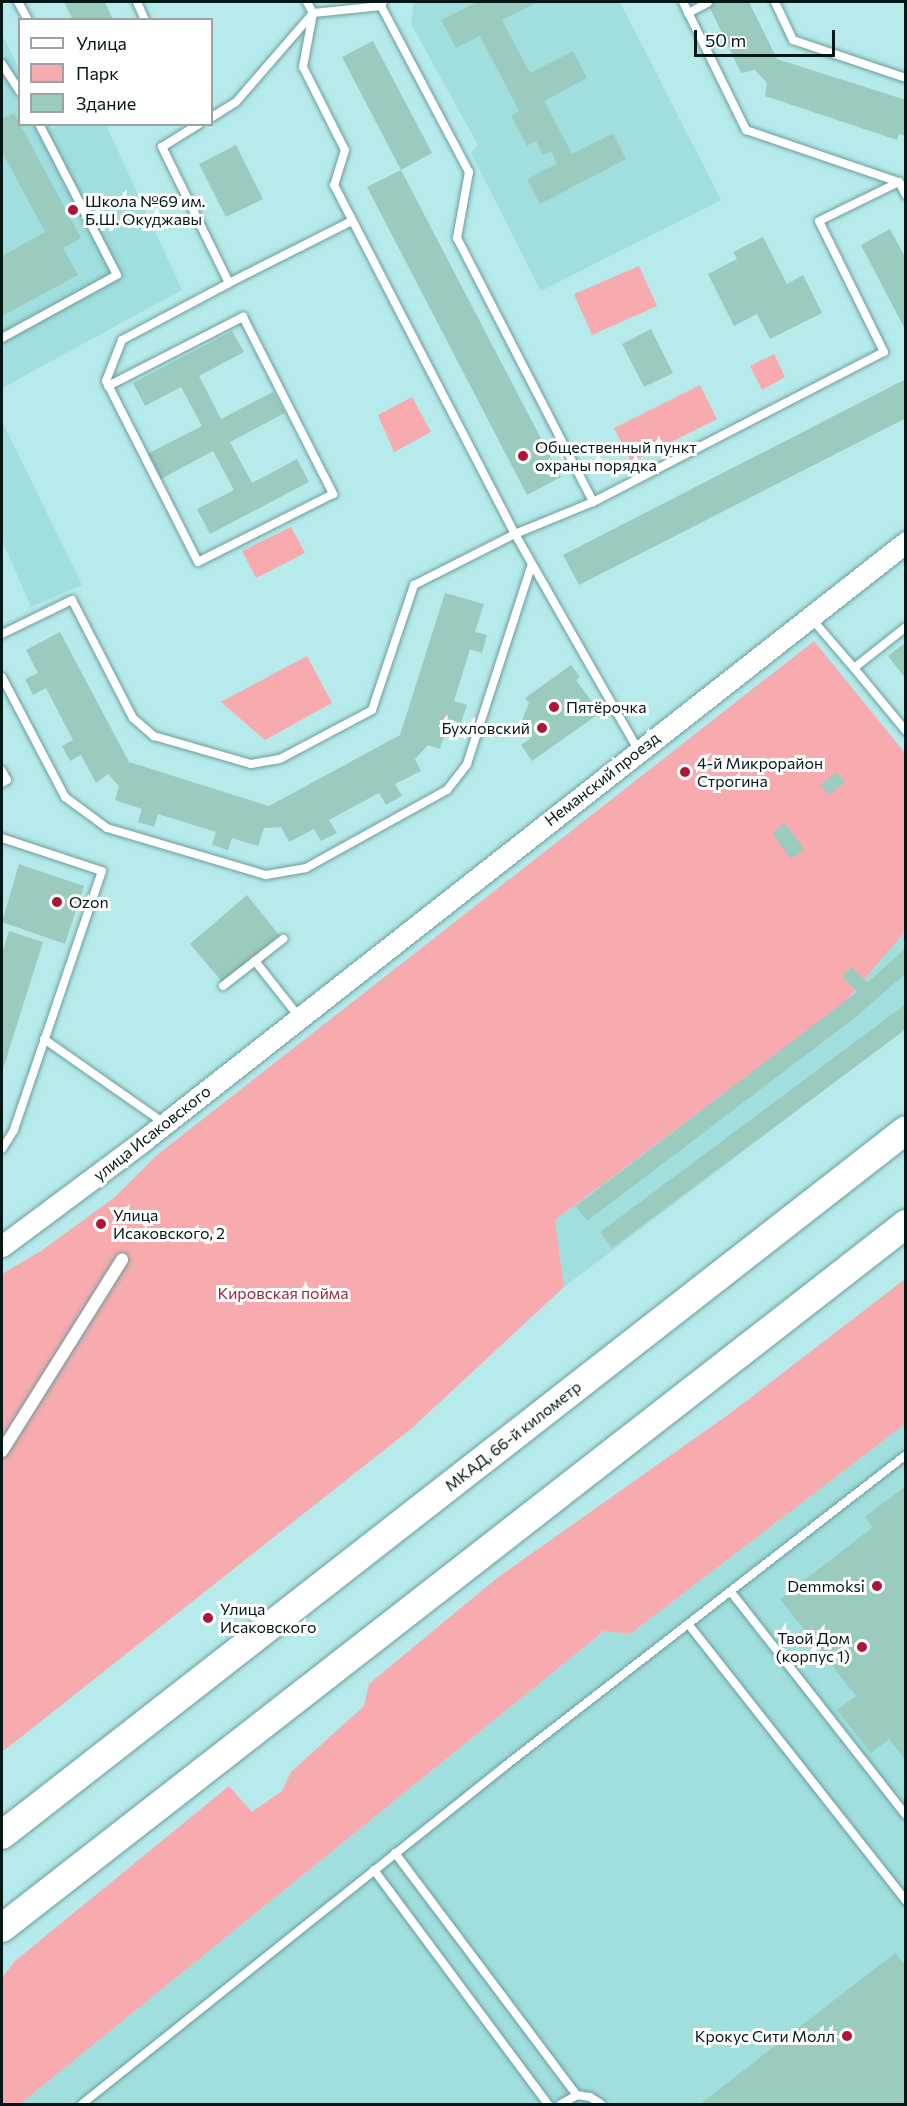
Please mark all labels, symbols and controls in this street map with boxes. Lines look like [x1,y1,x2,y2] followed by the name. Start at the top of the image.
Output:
[18,18,213,126] legend
[697,18,838,56] scale bar
[705,29,746,51] text: 50 m
[76,32,127,54] text: Улица
[76,62,119,84] text: Парк
[76,92,136,114] text: Здание
[85,191,205,229] place label: Школа №69 им. Б.Ш. Окуджавы
[66,203,80,217] marker: Школа №69 им. Б.Ш. Окуджавы
[535,437,697,475] place label: Общественный пункт охраны порядка
[516,449,530,463] marker: Общественный пункт охраны порядка
[566,697,646,717] place label: Пятёрочка
[547,700,561,714] marker: Пятёрочка
[441,718,530,738] place label: Бухловский
[535,721,549,735] marker: Бухловский
[541,728,663,830] street label: Неманский проезд
[697,753,823,791] place label: 4-й Микрорайон Строгина
[678,765,692,779] marker: 4-й Микрорайон Строгина
[69,892,109,912] place label: Ozon
[50,895,64,909] marker: Ozon
[90,1081,214,1185] street label: улица Исаковского
[113,1205,225,1243] place label: Улица Исаковского, 2
[94,1217,108,1231] marker: Улица Исаковского, 2
[217,1283,349,1303] park label: Кировская пойма
[441,1377,585,1495] street label: МКАД, 66-й километр
[787,1576,865,1596] place label: Demmoksi
[870,1579,884,1593] marker: Demmoksi
[220,1599,317,1637] place label: Улица Исаковского
[201,1611,215,1625] marker: Улица Исаковского
[776,1628,850,1666] place label: Твой Дом (корпус 1)
[855,1640,869,1654] marker: Твой Дом (корпус 1)
[695,2026,835,2046] place label: Крокус Сити Молл
[840,2029,854,2043] marker: Крокус Сити Молл

